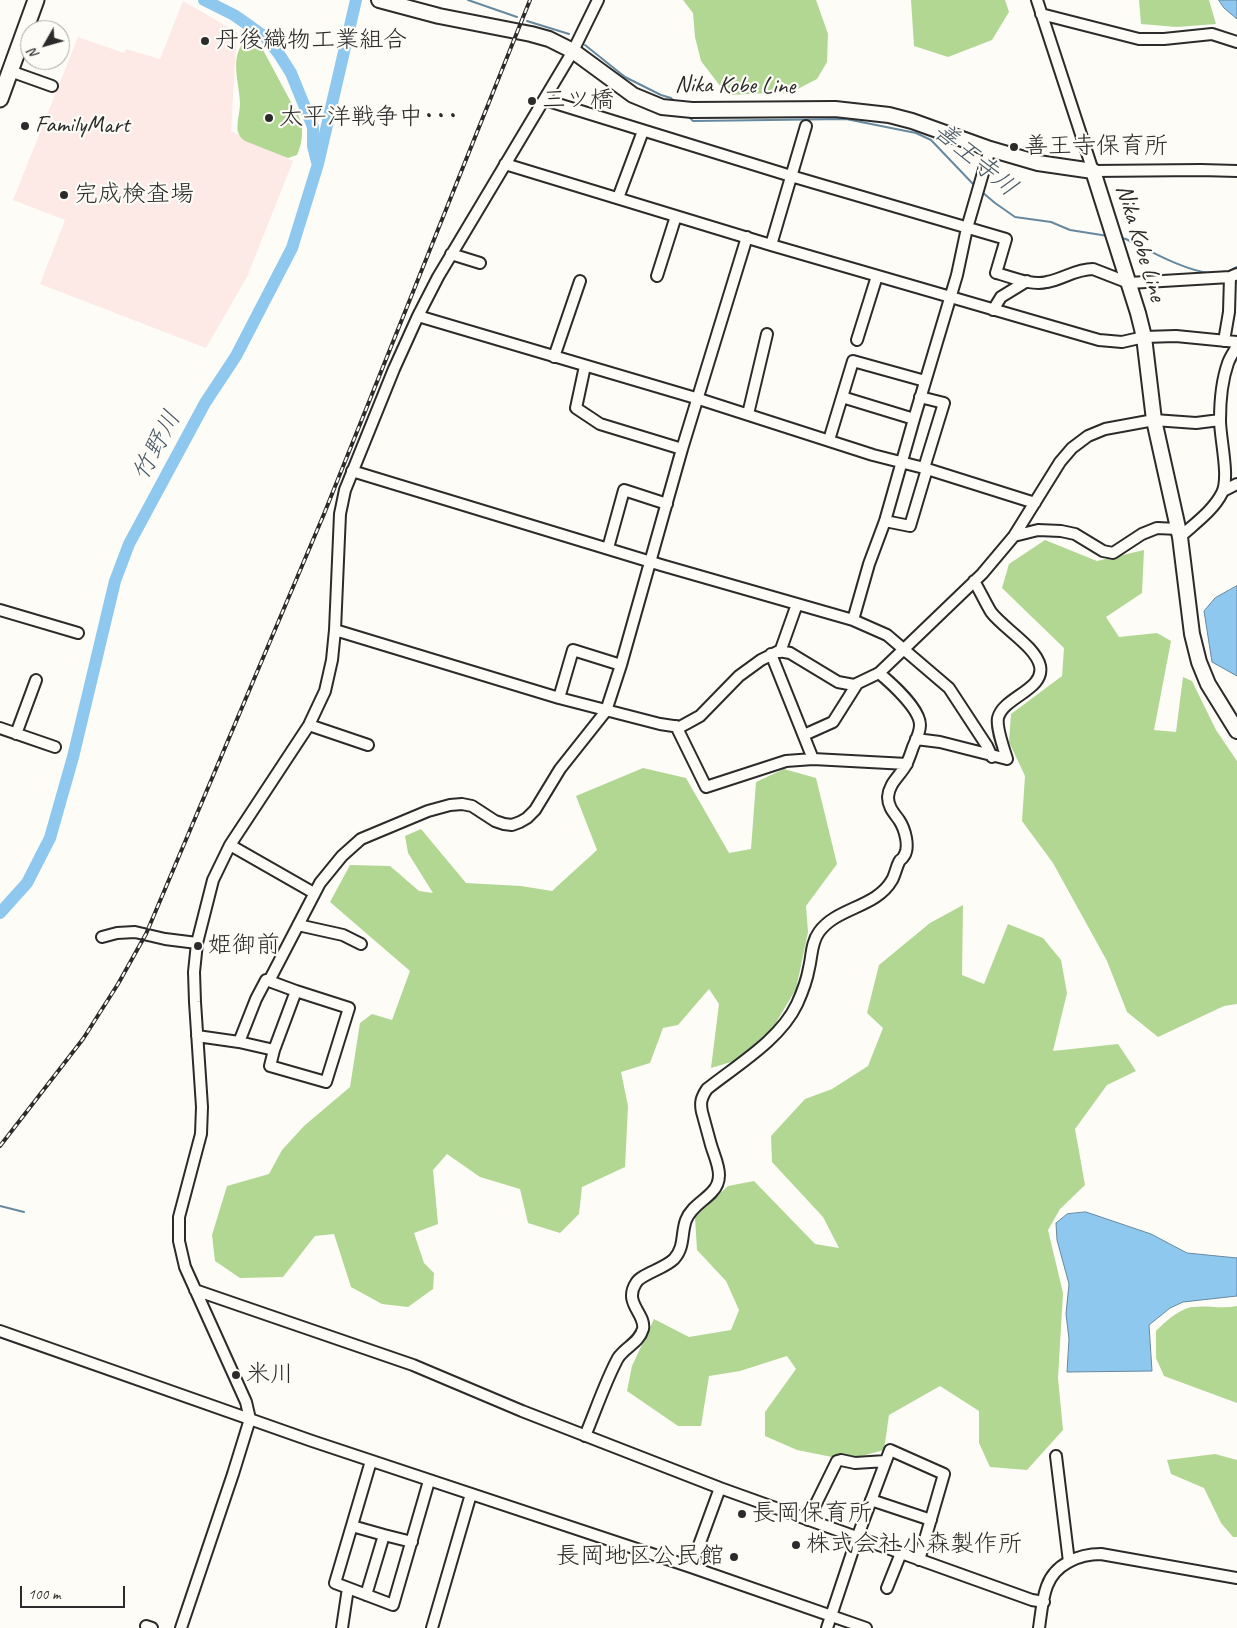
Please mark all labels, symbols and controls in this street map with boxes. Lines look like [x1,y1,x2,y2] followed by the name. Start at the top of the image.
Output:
[20,20,70,70] north arrow
[215,27,407,55] place label: 丹後織物工業組合
[199,35,211,47] marker: 丹後織物工業組合
[24,45,43,63] text: N
[675,71,795,101] street label: Nika Kobe Line
[542,87,614,115] place label: 三ツ橋
[526,95,538,107] marker: 三ツ橋
[279,104,459,132] place label: 太平洋戦争中･･･
[35,112,130,140] place label: FamilyMart
[263,112,275,124] marker: 太平洋戦争中･･･
[927,116,1023,204] water label: 善王寺川
[19,120,31,132] marker: FamilyMart
[1024,133,1168,161] place label: 善王寺保育所
[1008,141,1020,153] marker: 善王寺保育所
[74,181,194,209] place label: 完成検査場
[1109,181,1171,305] street label: Nika Kobe Line
[58,189,70,201] marker: 完成検査場
[126,406,188,486] water label: 竹野川
[208,932,280,960] place label: 姫御前
[192,940,204,952] marker: 姫御前
[246,1361,294,1389] place label: 米川
[230,1369,242,1381] marker: 米川
[752,1500,872,1528] place label: 長岡保育所
[736,1508,748,1520] marker: 長岡保育所
[806,1531,1022,1559] place label: 株式会社小森製作所
[790,1539,802,1551] marker: 株式会社小森製作所
[556,1543,724,1571] place label: 長岡地区公民館
[728,1551,740,1563] marker: 長岡地区公民館
[22,1576,128,1608] scale bar
[28,1585,60,1604] text: 100 m

